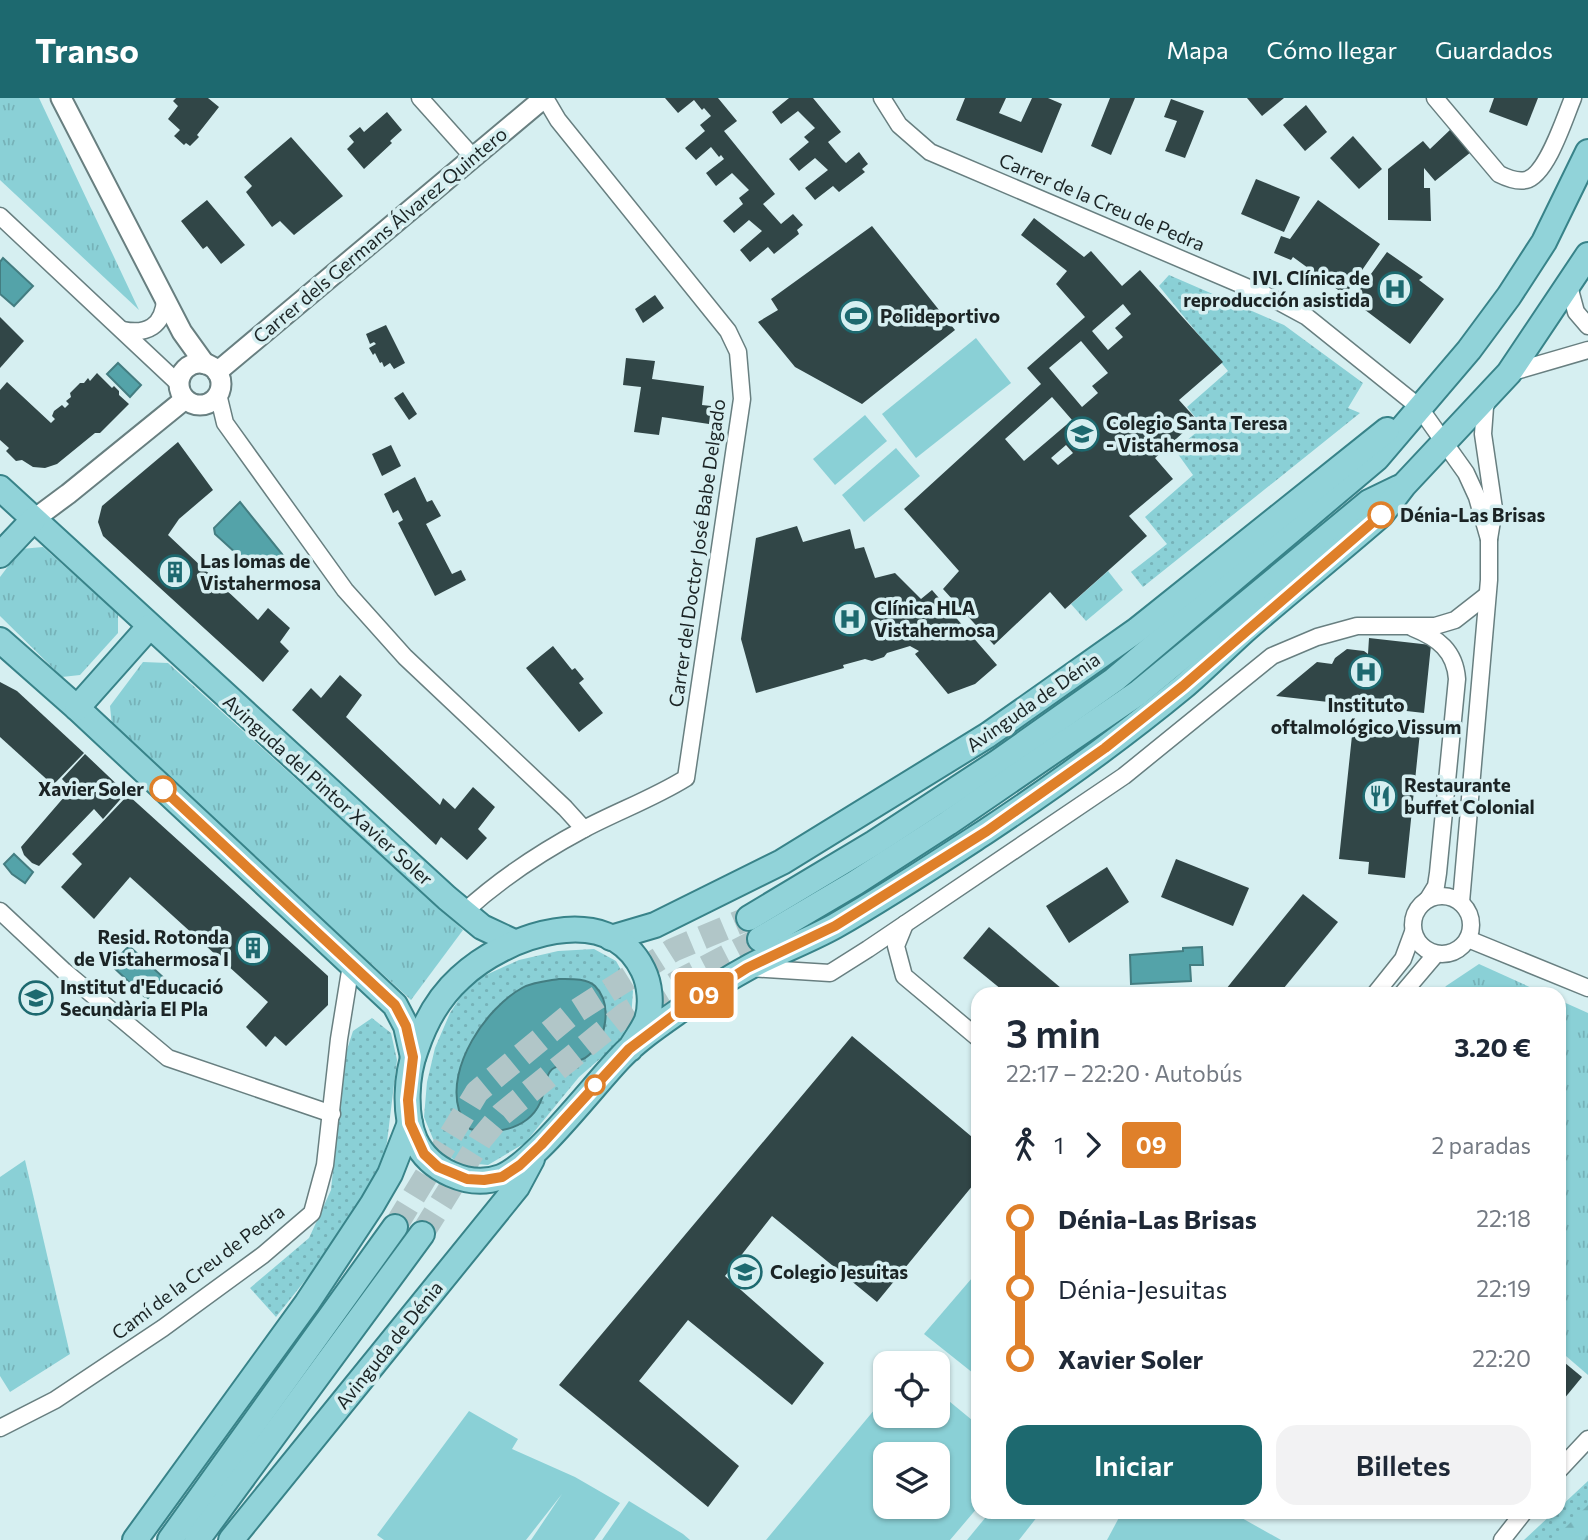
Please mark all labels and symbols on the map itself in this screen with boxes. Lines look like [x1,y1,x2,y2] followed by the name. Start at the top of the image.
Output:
[248,122,511,348] street label: Carrer dels Germans Álvarez Quintero
[996,148,1208,255] street label: Carrer de la Creu de Pedra
[1183,266,1370,311] place label: IVI. Clínica de reproducción asistida
[1376,270,1414,308] hospital icon: IVI. Clínica de reproducción asistida
[837,297,875,335] sports icon: Polideportivo
[880,304,1000,327] place label: Polideportivo
[663,397,730,708] street label: Carrer del Doctor José Babe Delgado
[1106,411,1288,456] place label: Colegio Santa Teresa - Vistahermosa
[1063,415,1101,453] school or university icon: Colegio Santa Teresa - Vistahermosa
[1368,502,1394,528] marker: Dénia-Las Brisas
[1400,503,1545,526] place label: Dénia-Las Brisas
[200,549,321,594] place label: Las lomas de Vistahermosa
[156,553,194,591] building icon: Las lomas de Vistahermosa
[874,596,995,641] place label: Clínica HLA Vistahermosa
[831,600,869,638] hospital icon: Clínica HLA Vistahermosa
[962,647,1104,756] street label: Avinguda de Dénia
[1347,653,1385,691] hospital icon: Instituto oftalmológico Vissum
[219,689,438,890] street label: Avinguda del Pintor Xavier Soler
[1271,693,1461,738] place label: Instituto oftalmológico Vissum
[1404,773,1535,818] place label: Restaurante buffet Colonial
[150,776,176,802] marker: Xavier Soler
[38,777,144,800] place label: Xavier Soler
[1361,777,1399,815] restaurant icon: Restaurante buffet Colonial
[74,925,229,970] place label: Resid. Rotonda de Vistahermosa I
[234,929,272,967] building icon: Resid. Rotonda de Vistahermosa I
[672,972,736,1018] line badge: 09
[60,975,223,1020] place label: Institut d'Educació Secundària El Pla
[17,979,55,1017] school or university icon: Institut d'Educació Secundària El Pla
[585,1075,605,1095] unlabelled marker
[107,1199,289,1344] street label: Camí de la Creu de Pedra
[726,1253,764,1291] school or university icon: Colegio Jesuitas
[770,1260,908,1283] place label: Colegio Jesuitas
[330,1276,447,1413] street label: Avinguda de Dénia

